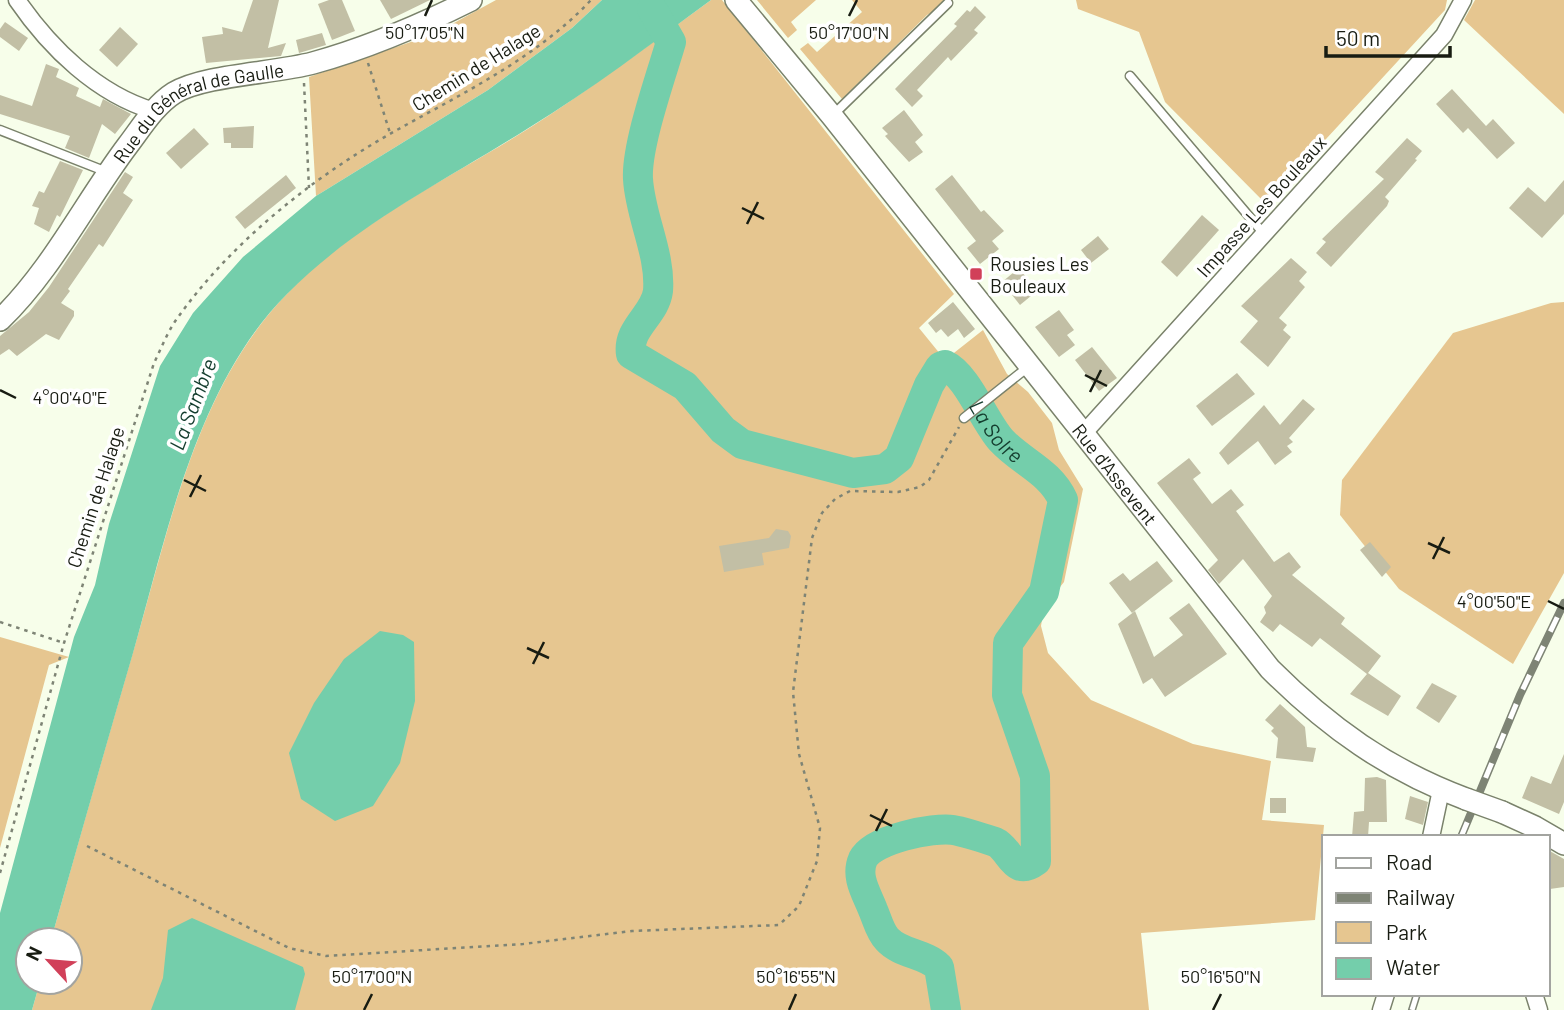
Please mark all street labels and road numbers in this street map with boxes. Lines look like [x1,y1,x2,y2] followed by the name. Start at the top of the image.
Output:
[407,18,545,116] street label: Chemin de Halage
[107,57,285,167] street label: Rue du Général de Gaulle
[1191,131,1331,281] street label: Impasse Les Bouleaux
[1068,418,1163,529] street label: Rue d'Assevent
[61,423,129,571] street label: Chemin de Halage

